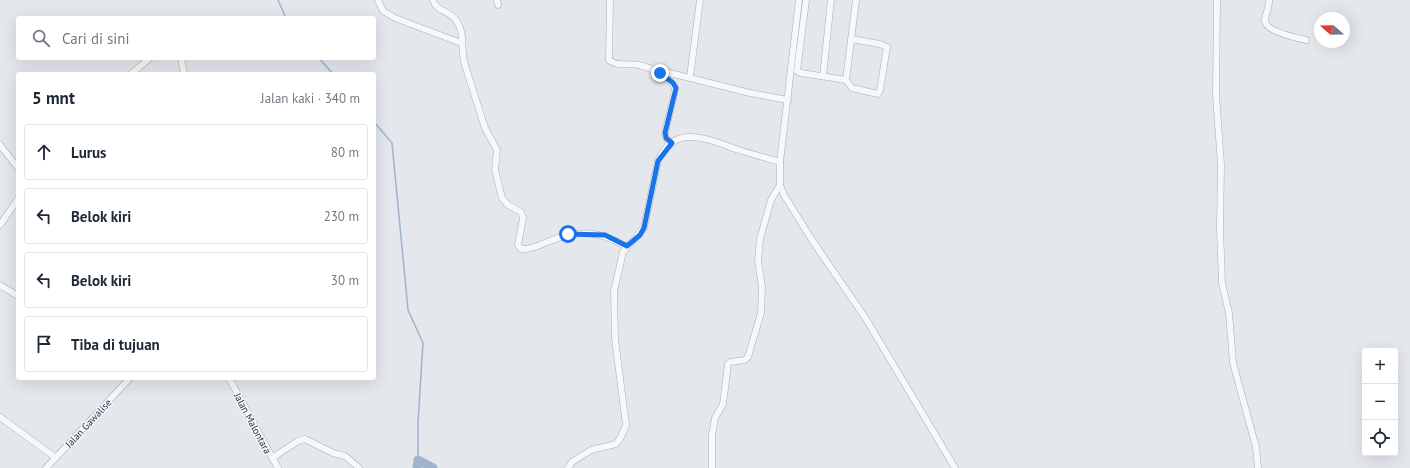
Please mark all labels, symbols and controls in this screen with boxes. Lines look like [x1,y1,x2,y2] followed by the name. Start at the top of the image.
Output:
[1314,12,1350,48] north arrow
[16,16,376,60] search box
[30,27,52,49] icon: search
[62,29,130,48] text: Cari di sini
[651,64,669,82] route end
[32,87,75,109] text: 5 mnt
[261,90,360,107] text: Jalan kaki · 340 m
[33,141,55,163] icon: ahead
[71,143,106,162] text: Lurus
[331,144,359,161] text: 80 m
[33,205,55,227] icon: left
[71,207,131,226] text: Belok kiri
[324,208,359,225] text: 230 m
[559,225,577,243] route start
[33,269,55,291] icon: left
[71,271,131,290] text: Belok kiri
[331,272,359,289] text: 30 m
[33,333,55,355] icon: arrive
[71,335,160,354] text: Tiba di tujuan
[1362,348,1398,456] map controls
[1362,348,1398,384] button: +
[1362,384,1398,420] button: −
[231,390,274,456] street label: Jalan Malontara
[62,396,114,451] street label: Jalan Gawalise
[1362,420,1398,456] button: locate

